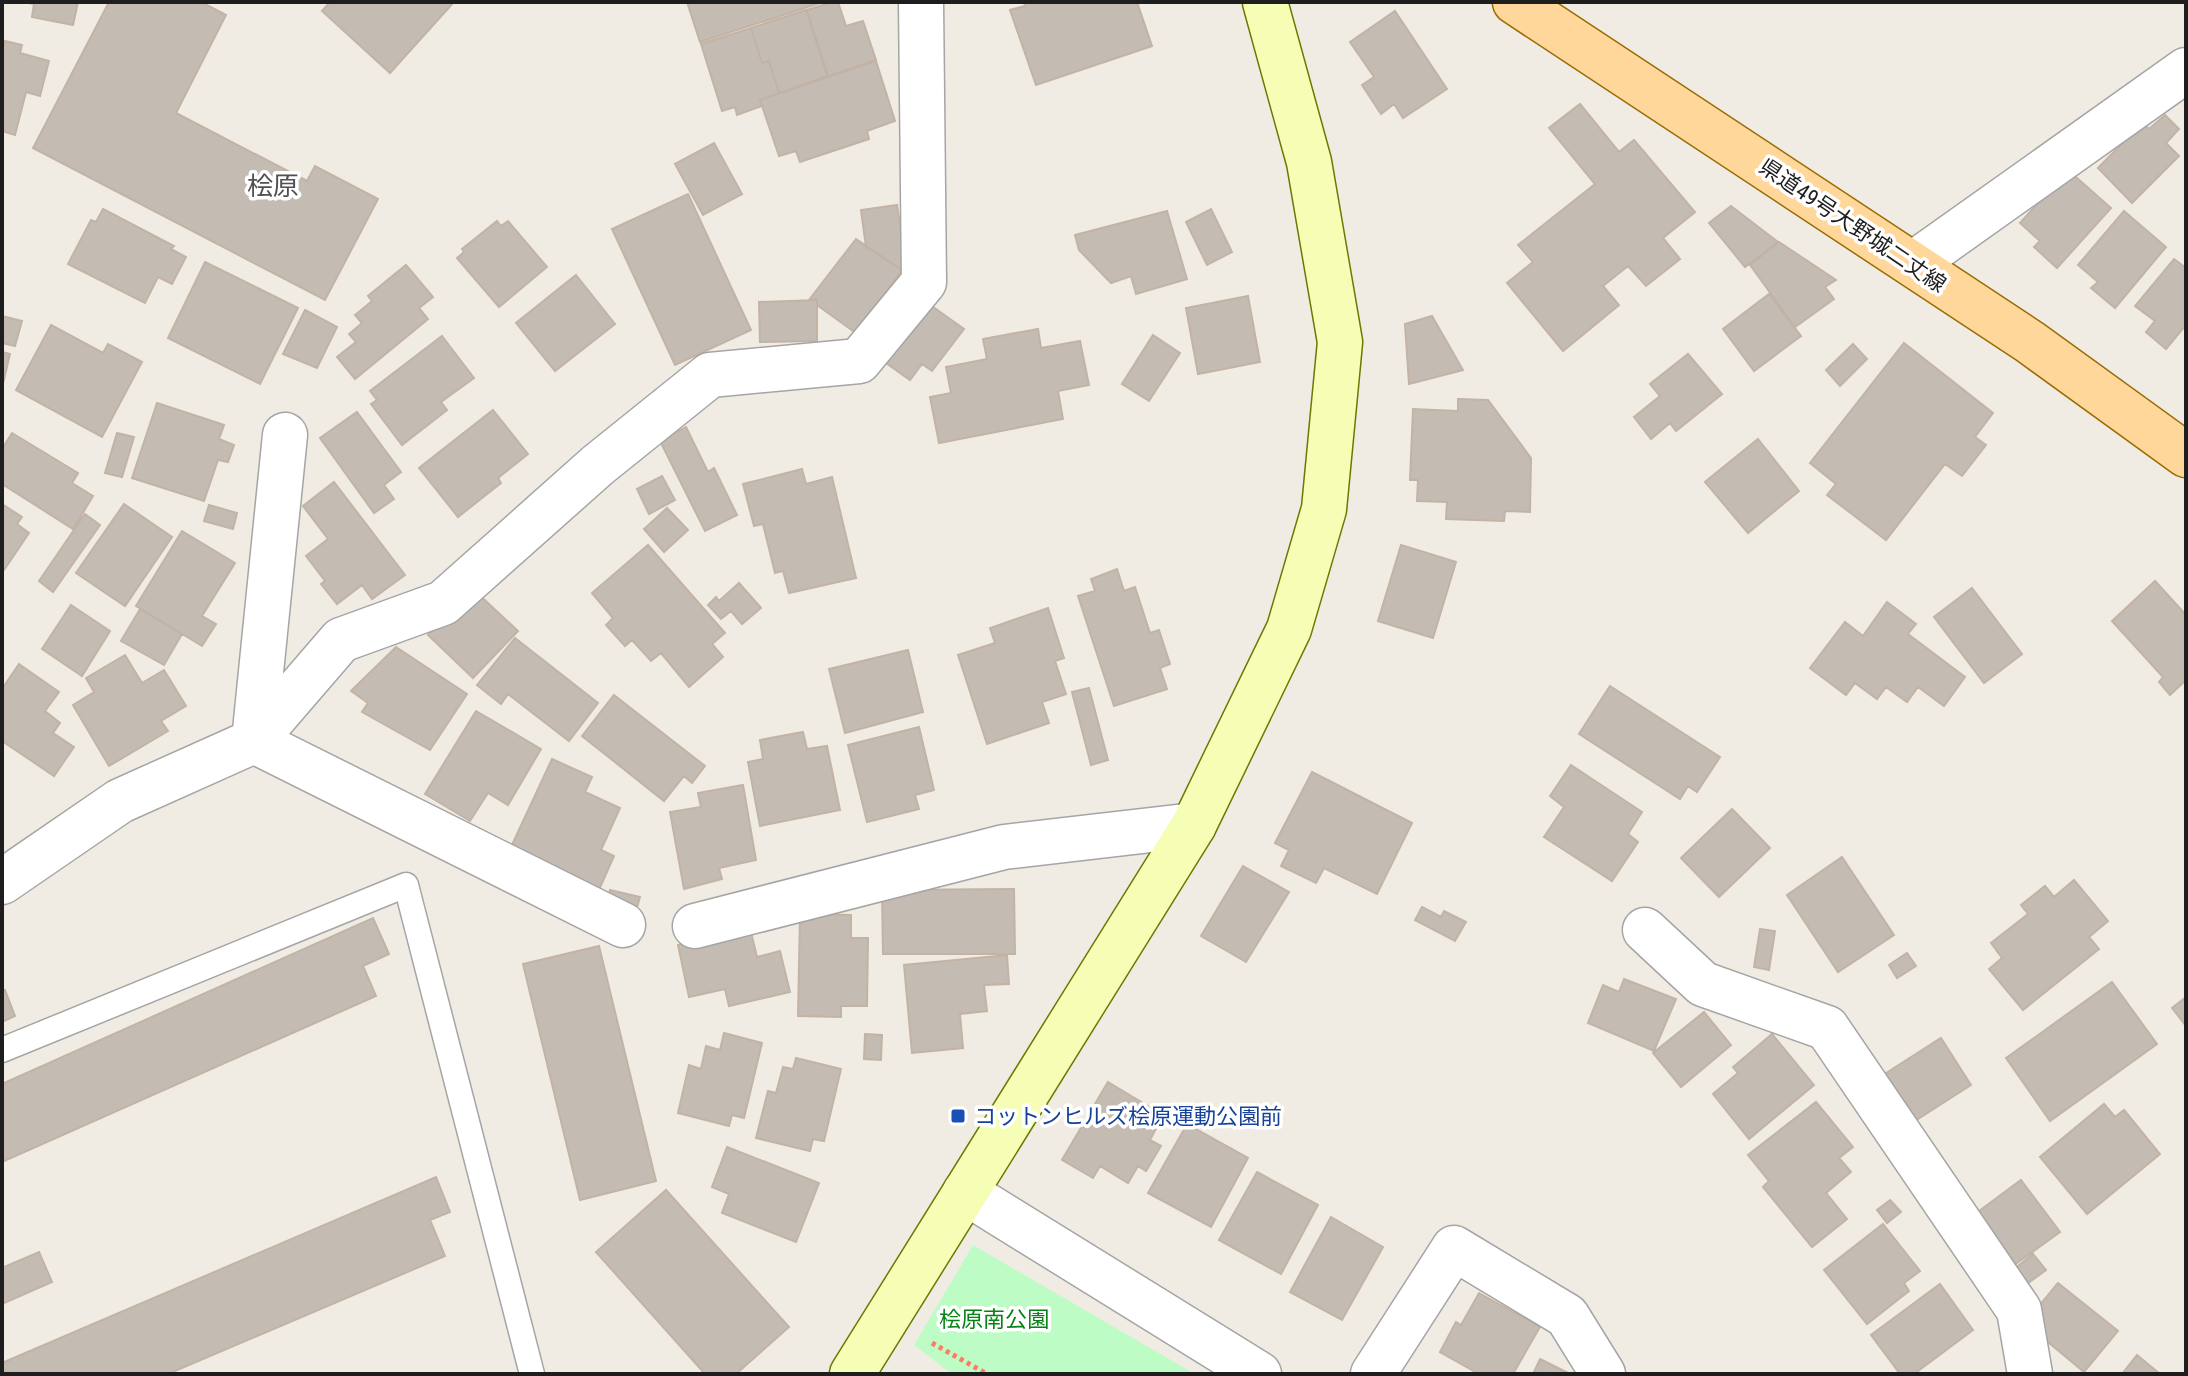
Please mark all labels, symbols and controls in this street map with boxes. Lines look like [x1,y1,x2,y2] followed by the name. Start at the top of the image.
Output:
[1755,154,1951,297] street label: 県道49号大野城二丈線
[247,171,299,201] district label: 桧原
[974,1104,1282,1129] place label: コットンヒルズ桧原運動公園前
[949,1107,967,1125] marker: コットンヒルズ桧原運動公園前
[939,1307,1049,1332] park label: 桧原南公園

